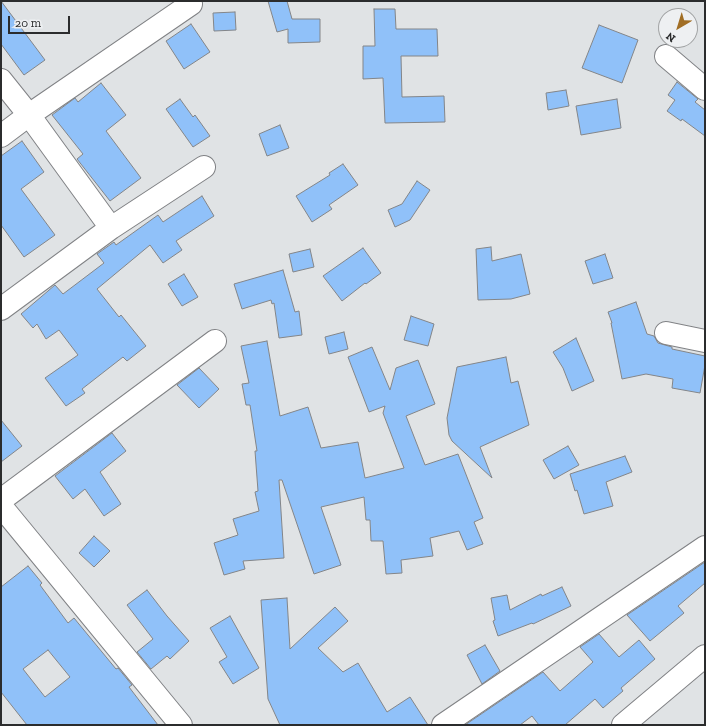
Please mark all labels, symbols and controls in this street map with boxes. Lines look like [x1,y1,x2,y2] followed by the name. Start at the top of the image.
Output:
[10,8,72,34] scale bar
[658,8,698,48] north arrow
[15,16,41,30] text: 20 m
[664,29,678,45] text: N

